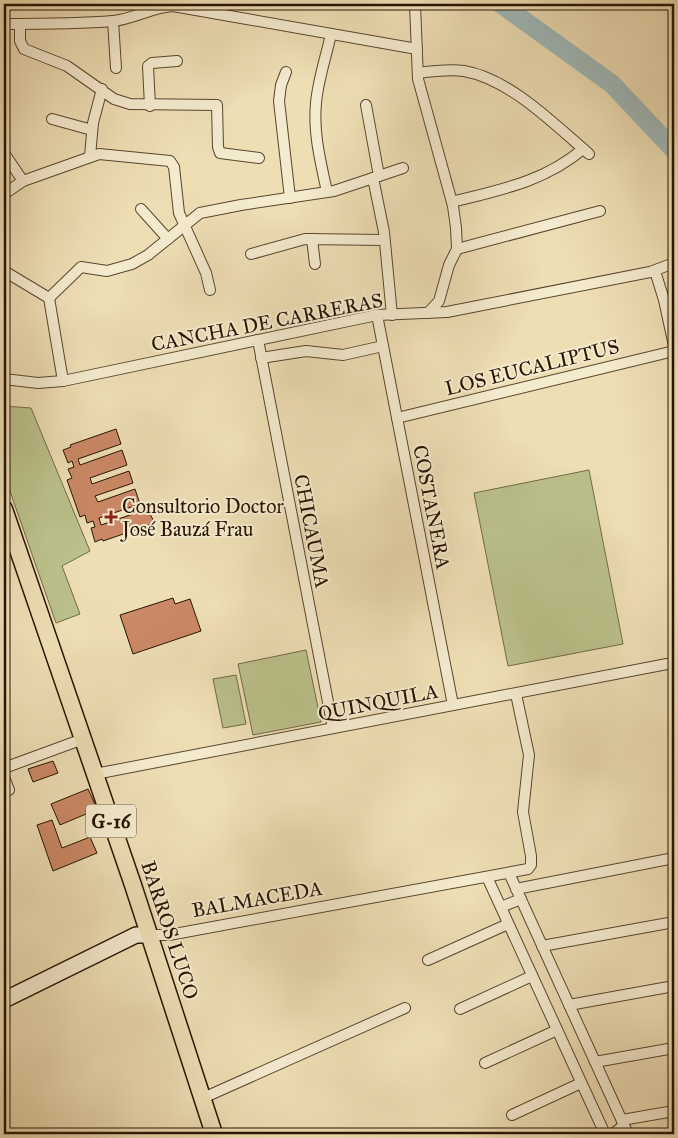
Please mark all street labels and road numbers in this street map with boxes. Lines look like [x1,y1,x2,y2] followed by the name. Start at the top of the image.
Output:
[149,288,385,356] street label: CANCHA DE CARRERAS
[442,334,622,400] street label: LOS EUCALIPTUS
[408,443,456,572] street label: COSTANERA
[289,472,335,590] street label: CHICAUMA
[316,678,441,725] street label: QUINQUILA
[86,804,136,838] road number: G-16
[136,858,204,1002] street label: BARROS LUCO
[190,876,325,922] street label: BALMACEDA

